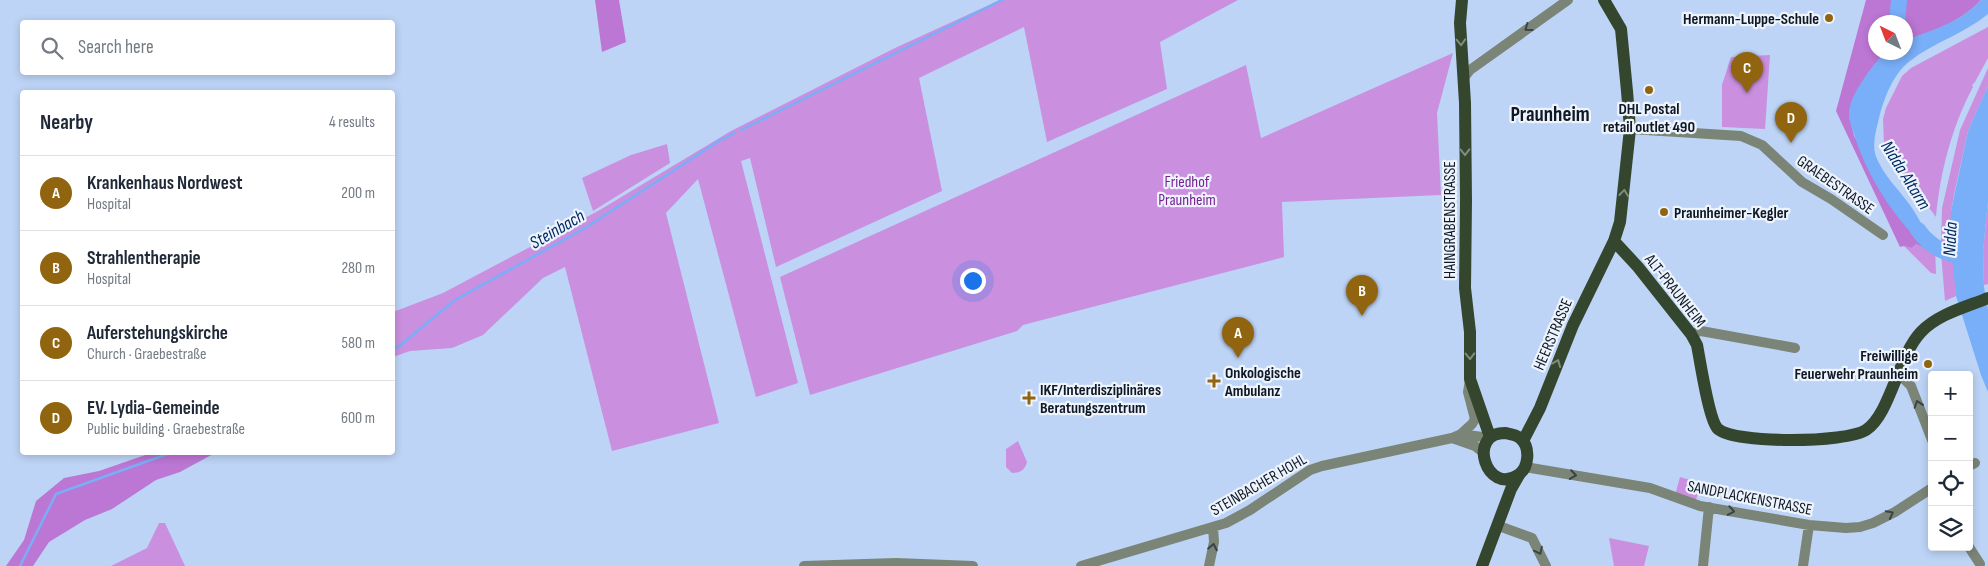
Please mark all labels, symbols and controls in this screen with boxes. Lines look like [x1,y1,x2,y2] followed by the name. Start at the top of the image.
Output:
[1683,10,1819,29] place label: Hermann-Luppe-Schule
[1823,12,1835,24] marker: Hermann-Luppe-Schule
[1868,15,1913,60] north arrow
[20,20,395,75] search box
[1525,22,1534,31] one-way arrow
[38,34,66,62] icon: search
[78,36,154,59] text: Search here
[1455,39,1466,47] one-way arrow
[1731,52,1763,93] pin: C
[1643,84,1655,96] marker: DHL Postal retail outlet 490
[1603,100,1695,137] place label: DHL Postal retail outlet 490
[1510,102,1590,127] district label: Praunheim
[1775,102,1807,143] pin: D
[40,110,93,135] text: Nearby
[329,113,375,132] text: 4 results
[1876,137,1935,214] water label: Nidda Altarm
[1460,148,1470,156] one-way arrow
[1793,152,1877,219] street label: GRAEBESTRASSE
[1441,161,1460,279] street label: HAINGRABENSTRASSE
[87,172,243,195] text: Krankenhaus Nordwest
[1158,173,1216,210] park label: Friedhof Praunheim
[52,184,60,203] text: A
[341,184,375,203] text: 200 m
[1618,189,1629,197] one-way arrow
[87,195,131,214] text: Hospital
[1674,204,1789,223] place label: Praunheimer-Kegler
[526,205,589,253] water label: Steinbach
[1658,206,1670,218] marker: Praunheimer-Kegler
[1939,221,1962,257] water label: Nidda
[87,247,201,270] text: Strahlentherapie
[1640,250,1709,331] street label: ALT-PRAUNHEIM
[52,259,60,278] text: B
[341,259,375,278] text: 280 m
[960,268,986,294] your location
[87,270,131,289] text: Hospital
[1346,275,1378,316] pin: B
[1530,296,1577,373] street label: HEERSTRASSE
[1222,317,1254,358] pin: A
[87,322,228,345] text: Auferstehungskirche
[52,334,60,353] text: C
[342,334,375,353] text: 580 m
[87,345,206,364] text: Church · Graebestraße
[1794,347,1918,384] place label: Freiwillige Feuerwehr Praunheim
[1464,352,1475,360] one-way arrow
[1922,358,1934,370] marker: Freiwillige Feuerwehr Praunheim
[1551,359,1562,368] one-way arrow
[1224,364,1301,401] place label: Onkologische Ambulanz
[1928,371,1973,551] map controls
[1928,371,1973,416] button: +
[1207,374,1221,388] marker: Onkologische Ambulanz
[1040,381,1161,418] place label: IKF/Interdisziplinäres Beratungszentrum
[1022,391,1036,405] marker: IKF/Interdisziplinäres Beratungszentrum
[87,397,220,420] text: EV. Lydia-Gemeinde
[1914,400,1924,409] one-way arrow
[52,409,60,428] text: D
[341,409,375,428] text: 600 m
[1928,416,1973,461] button: −
[87,420,245,439] text: Public building · Graebestraße
[1207,450,1310,520] street label: STEINBACHER HOHL
[1928,461,1973,506] button: locate
[1569,469,1578,479] one-way arrow
[1686,477,1814,520] street label: SANDPLACKENSTRASSE
[1727,505,1736,516] one-way arrow
[1928,506,1973,551] button: layers
[1884,510,1893,520] one-way arrow
[1207,542,1218,551] one-way arrow
[1533,546,1543,555] one-way arrow

